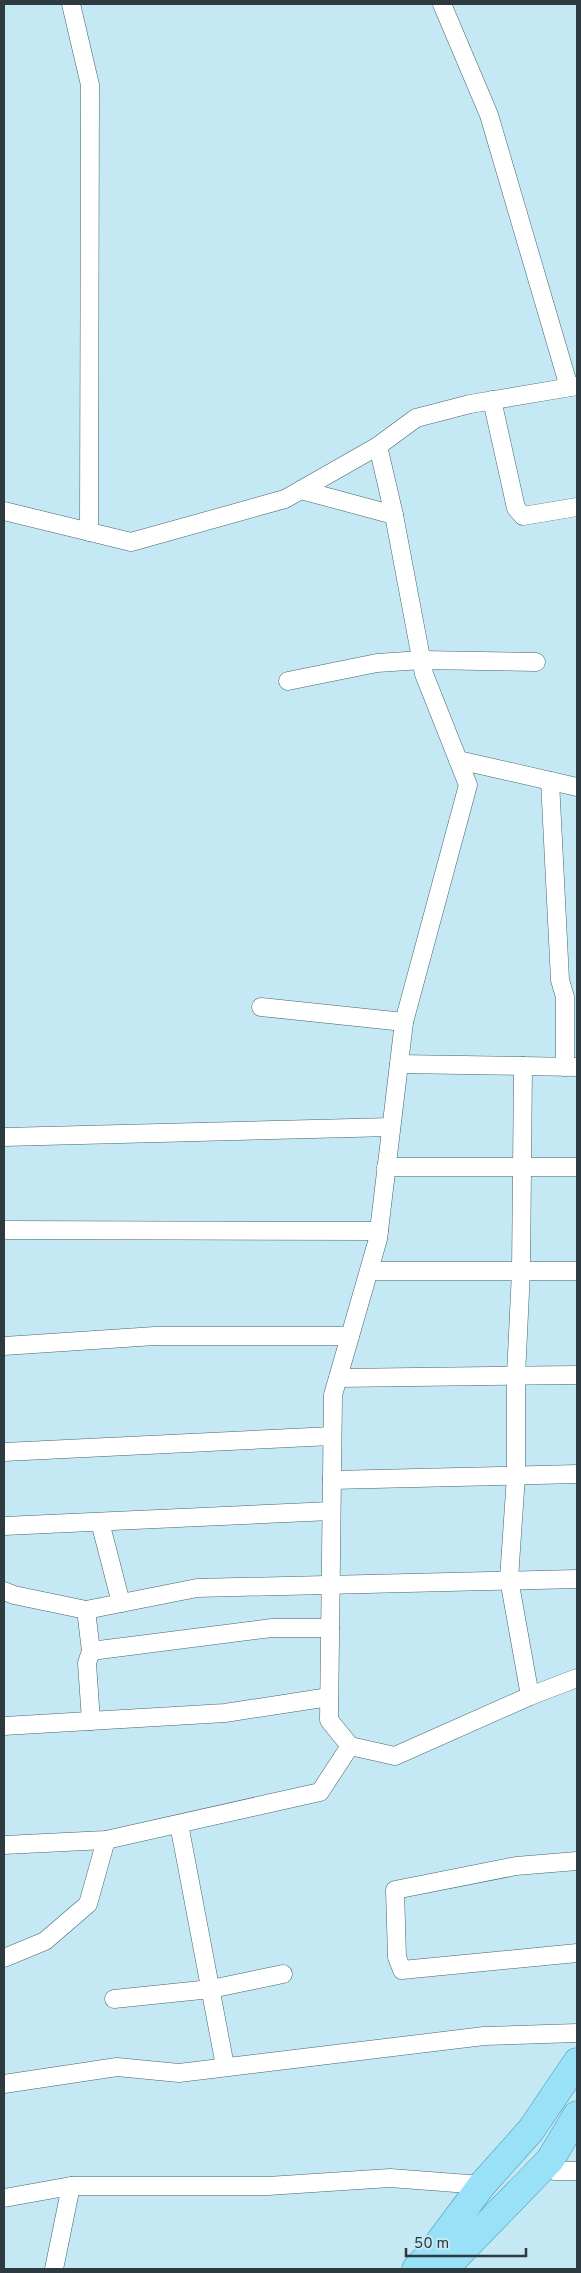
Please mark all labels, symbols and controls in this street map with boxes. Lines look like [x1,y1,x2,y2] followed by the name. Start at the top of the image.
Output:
[406,2226,526,2258] scale bar
[414,2235,449,2254] text: 50 m

